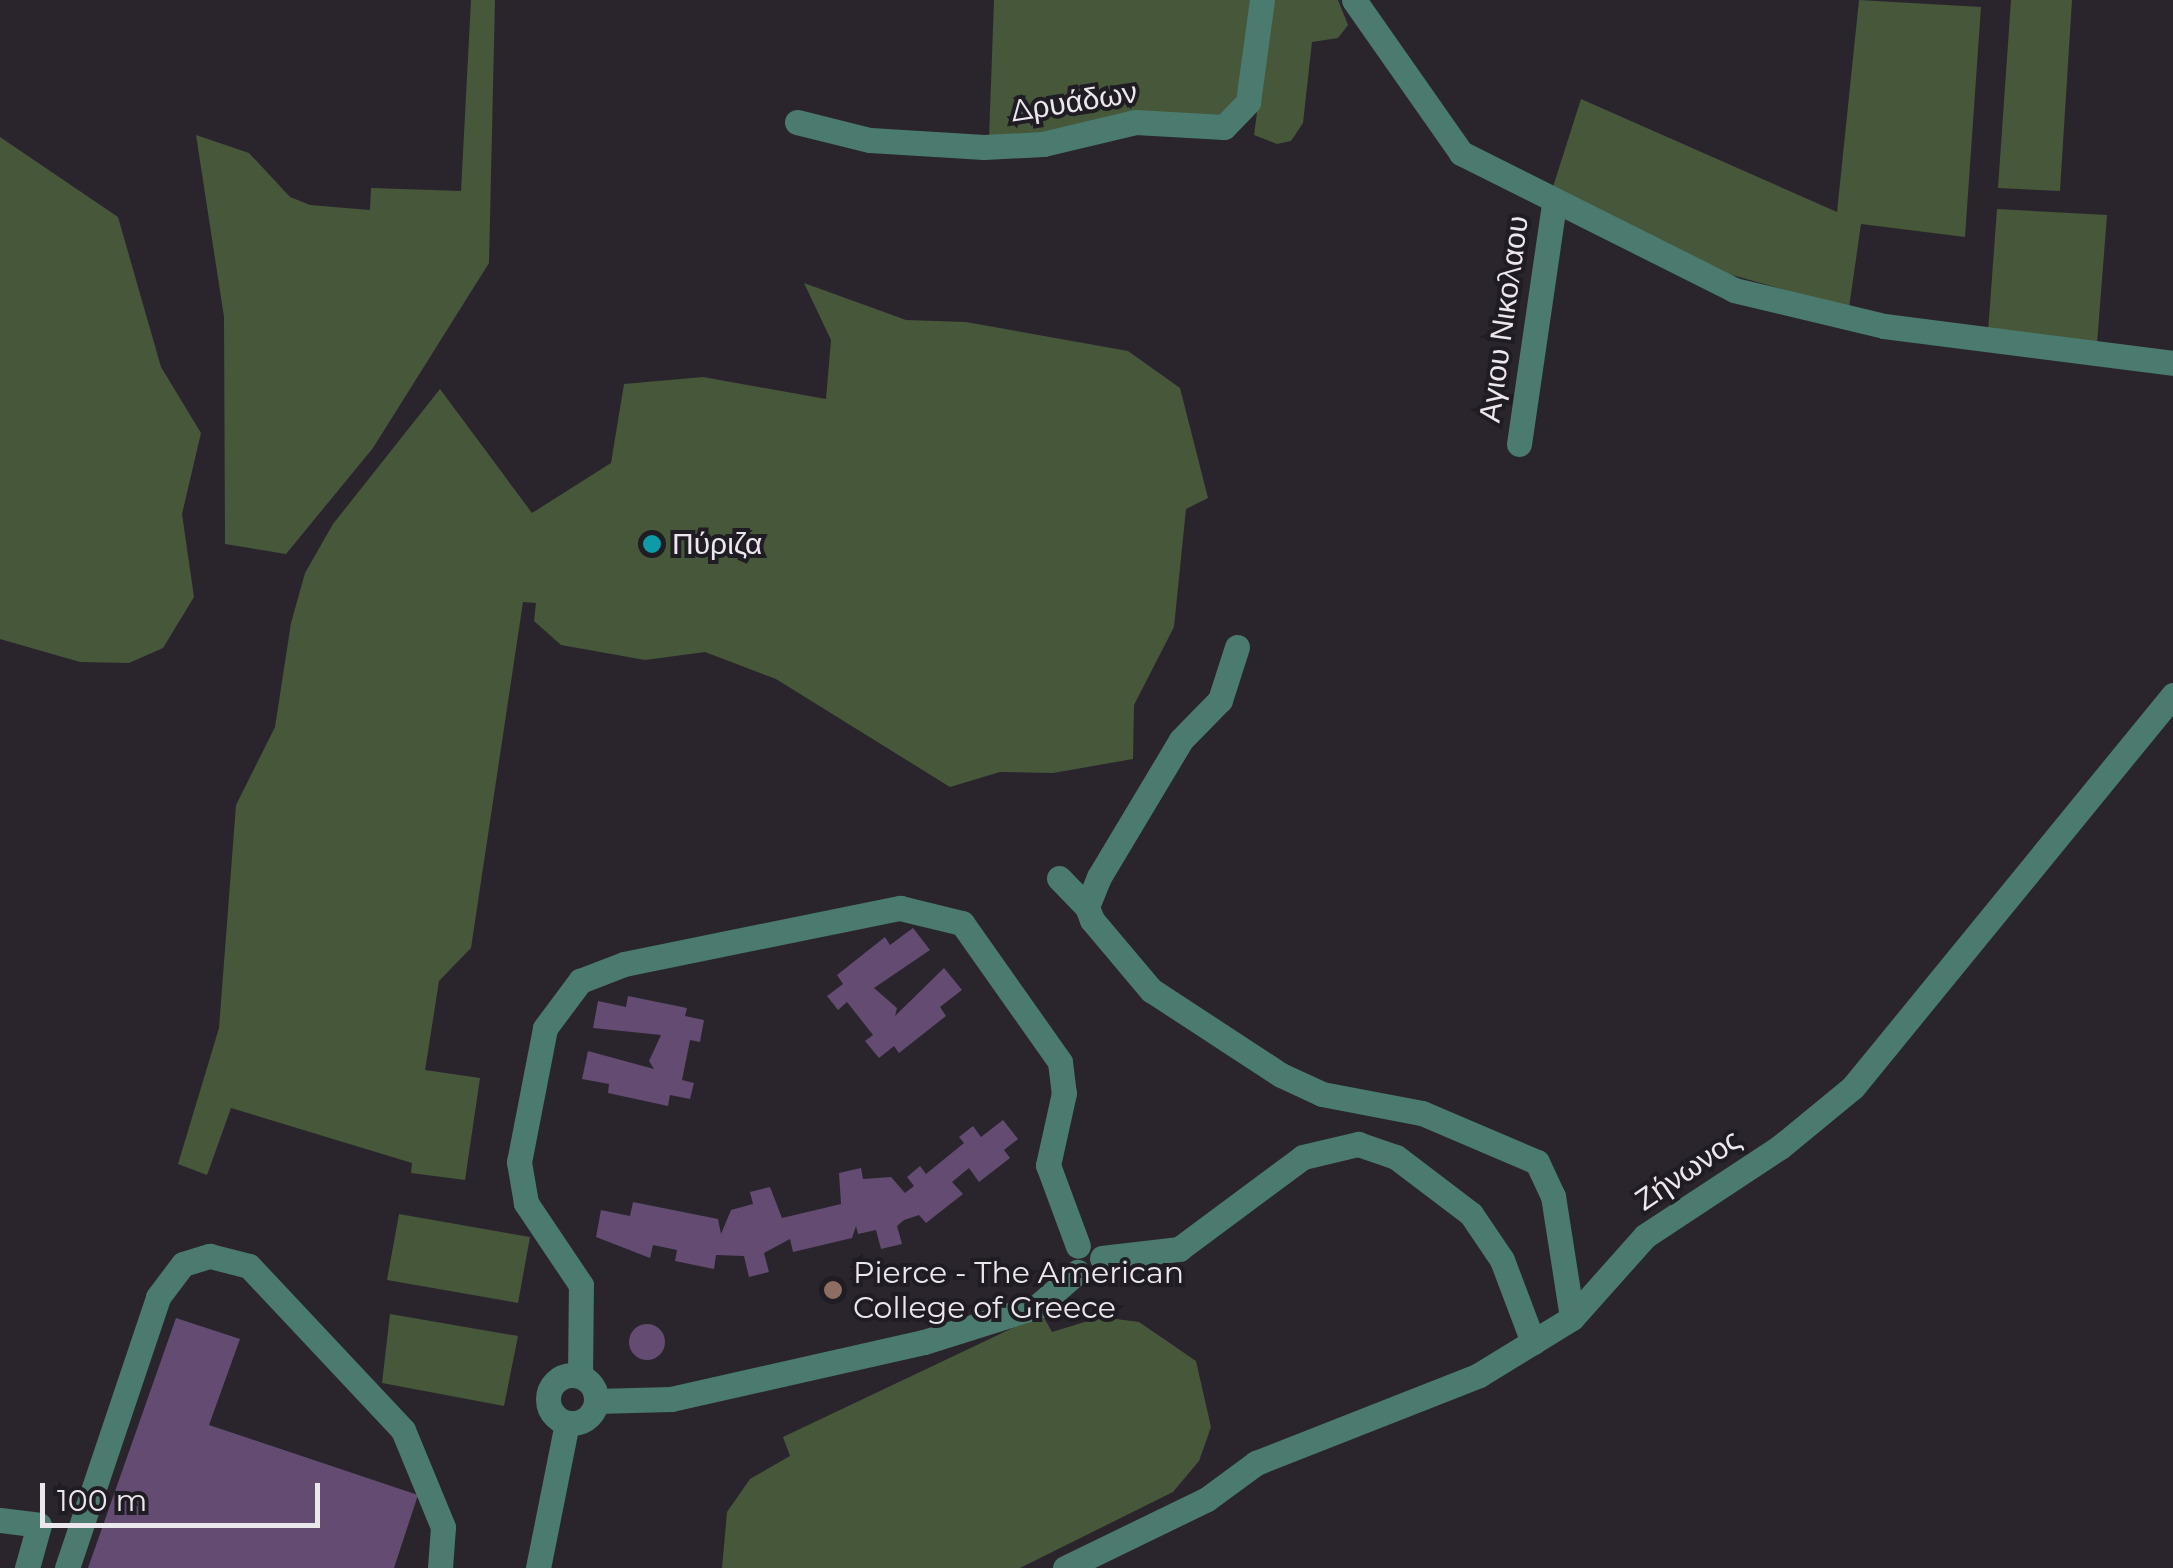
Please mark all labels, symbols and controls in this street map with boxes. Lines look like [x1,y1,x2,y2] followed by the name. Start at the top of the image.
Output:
[1008,74,1140,130] street label: Δρυάδων
[1472,213,1536,425] street label: Αγιου Νικολαου
[672,526,762,562] place label: Πύριζα
[641,533,663,555] marker: Πύριζα
[1628,1122,1748,1218] street label: Ζήνωνος
[853,1255,1184,1326] place label: Pierce - The American College of Greece
[822,1279,844,1301] marker: Pierce - The American College of Greece
[45,1463,325,1525] scale bar
[57,1482,147,1519] text: 100 m

